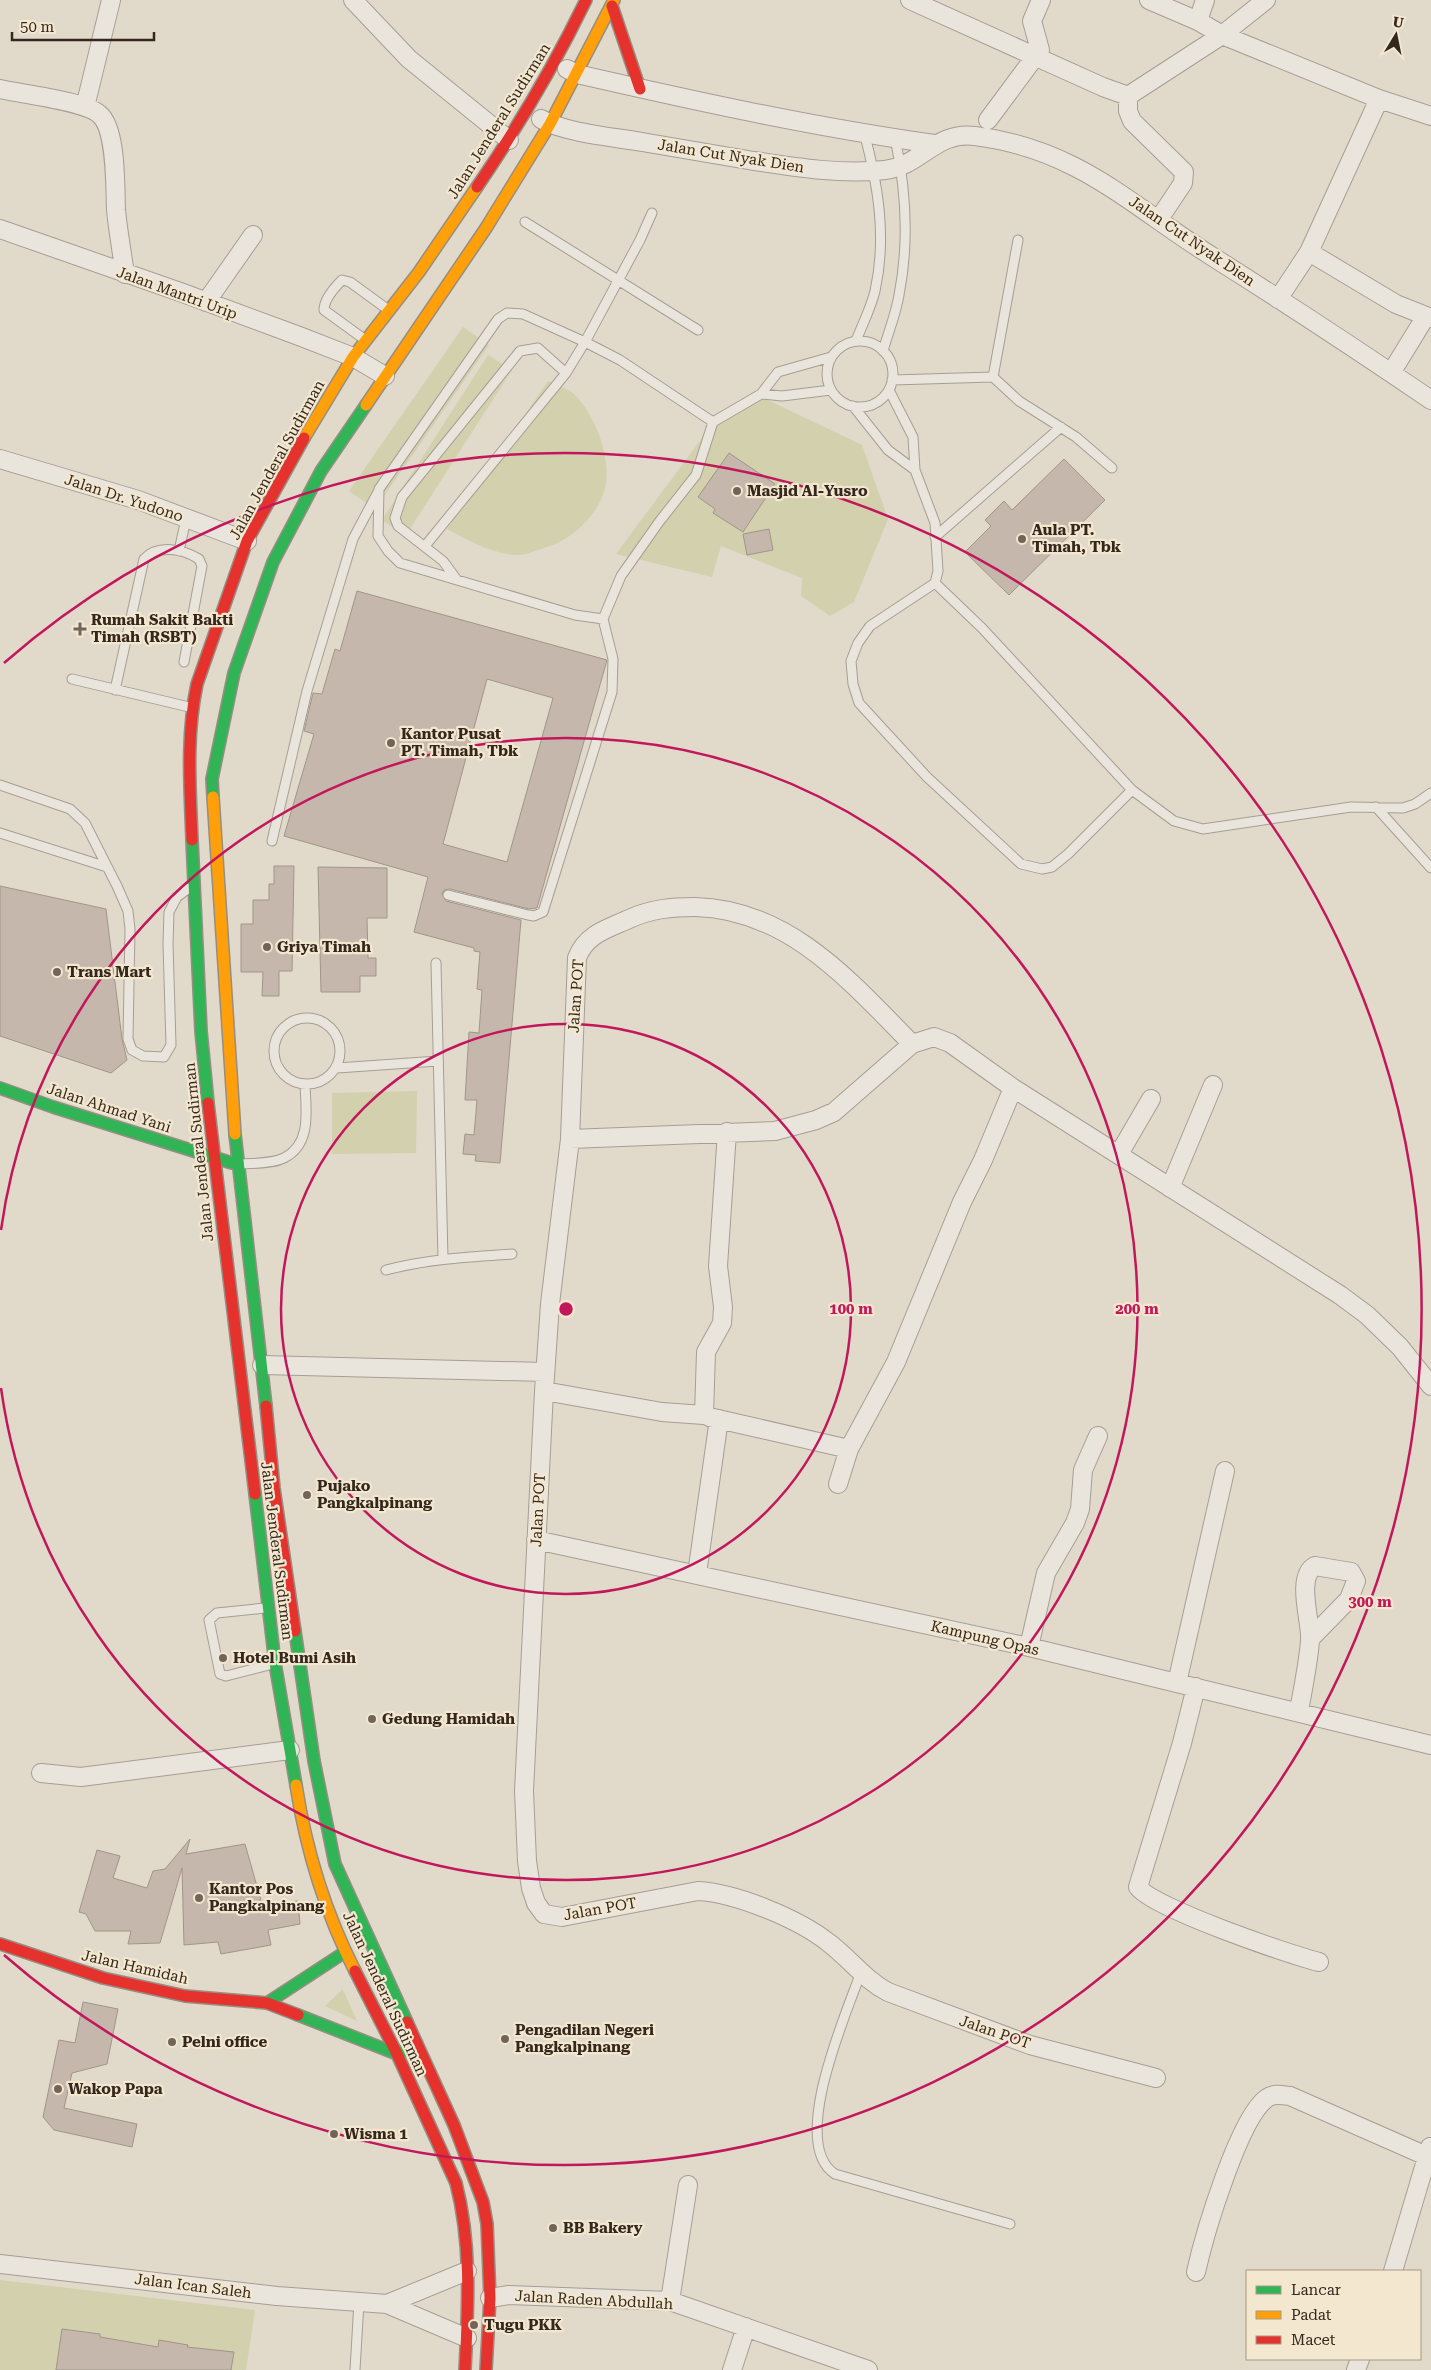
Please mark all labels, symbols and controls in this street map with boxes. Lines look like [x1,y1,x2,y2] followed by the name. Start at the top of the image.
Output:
[12,10,155,42] scale bar
[1371,10,1421,60] north arrow
[1392,13,1405,31] text: U
[20,18,55,36] text: 50 m
[444,40,554,202] street label: Jalan Jenderal Sudirman
[656,136,806,177] street label: Jalan Cut Nyak Dien
[1126,192,1259,290] street label: Jalan Cut Nyak Dien
[114,263,240,323] street label: Jalan Mantri Urip
[226,377,329,543] street label: Jalan Jenderal Sudirman
[62,470,186,526] street label: Jalan Dr. Yudono
[747,482,868,500] place label: Masjid Al-Yusro
[731,485,743,497] marker: Masjid Al-Yusro
[1032,521,1122,556] place label: Aula PT. Timah, Tbk
[1016,533,1028,545] marker: Aula PT. Timah, Tbk
[91,611,233,646] place label: Rumah Sakit Bakti Timah (RSBT)
[73,622,87,636] marker: Rumah Sakit Bakti Timah (RSBT)
[401,725,519,760] place label: Kantor Pusat PT. Timah, Tbk
[385,737,397,749] marker: Kantor Pusat PT. Timah, Tbk
[277,938,371,956] place label: Griya Timah
[261,941,273,953] marker: Griya Timah
[564,958,588,1034] street label: Jalan POT
[67,963,151,981] place label: Trans Mart
[51,966,63,978] marker: Trans Mart
[181,1061,217,1242] street label: Jalan Jenderal Sudirman
[45,1079,174,1137] street label: Jalan Ahmad Yani
[557,1300,575,1318] centre of rings
[829,1300,873,1318] text: 100 m
[1115,1300,1159,1318] text: 200 m
[257,1461,297,1642] street label: Jalan Jenderal Sudirman
[527,1473,549,1547] street label: Jalan POT
[317,1477,433,1512] place label: Pujako Pangkalpinang
[301,1489,313,1501] marker: Pujako Pangkalpinang
[1348,1593,1392,1611] text: 300 m
[929,1617,1041,1659] street label: Kampung Opas
[233,1649,356,1667] place label: Hotel Bumi Asih
[217,1652,229,1664] marker: Hotel Bumi Asih
[382,1710,515,1728] place label: Gedung Hamidah
[366,1713,378,1725] marker: Gedung Hamidah
[209,1880,325,1915] place label: Kantor Pos Pangkalpinang
[193,1892,205,1904] marker: Kantor Pos Pangkalpinang
[562,1894,638,1924] street label: Jalan POT
[339,1909,431,2080] street label: Jalan Jenderal Sudirman
[80,1946,190,1988] street label: Jalan Hamidah
[957,2011,1033,2053] street label: Jalan POT
[515,2021,654,2056] place label: Pengadilan Negeri Pangkalpinang
[182,2033,267,2051] place label: Pelni office
[499,2033,511,2045] marker: Pengadilan Negeri Pangkalpinang
[166,2036,178,2048] marker: Pelni office
[68,2080,163,2098] place label: Wakop Papa
[52,2083,64,2095] marker: Wakop Papa
[344,2125,408,2143] place label: Wisma 1
[328,2128,340,2140] marker: Wisma 1
[563,2219,642,2237] place label: BB Bakery
[547,2222,559,2234] marker: BB Bakery
[133,2270,253,2302] street label: Jalan Ican Saleh
[1246,2270,1421,2360] legend
[1291,2281,1341,2299] text: Lancar
[514,2287,674,2313] street label: Jalan Raden Abdullah
[1291,2306,1332,2324] text: Padat
[484,2316,562,2334] place label: Tugu PKK
[468,2319,480,2331] marker: Tugu PKK
[1291,2331,1336,2349] text: Macet

